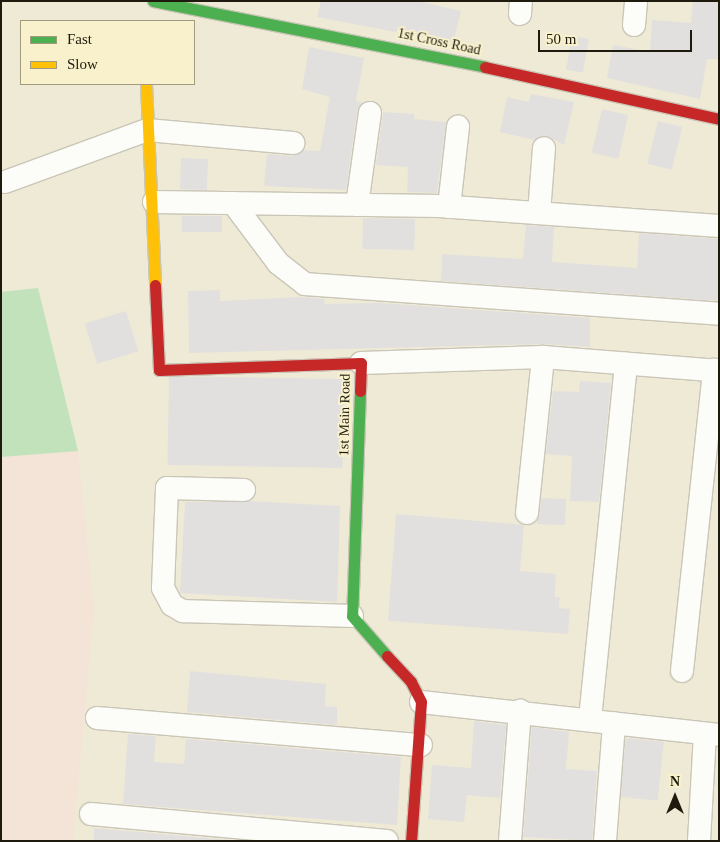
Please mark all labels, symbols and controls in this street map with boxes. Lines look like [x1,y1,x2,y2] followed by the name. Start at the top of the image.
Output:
[20,20,195,85] legend
[540,20,694,52] scale bar
[396,25,482,59] street label: 1st Cross Road
[67,31,92,47] text: Fast
[546,31,576,47] text: 50 m
[67,56,98,72] text: Slow
[336,374,354,456] street label: 1st Main Road
[650,772,700,822] north arrow
[670,774,680,789] text: N

